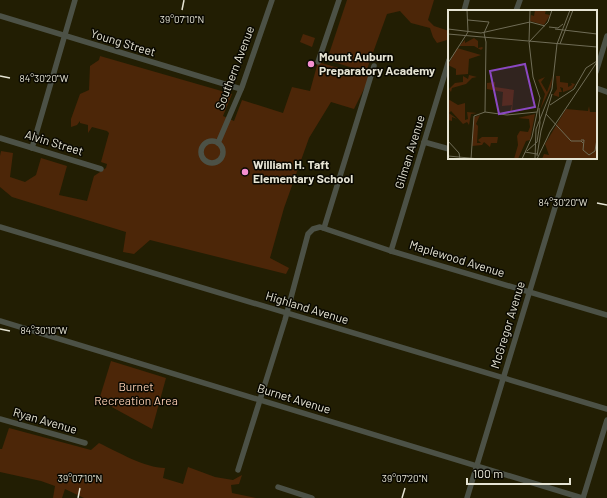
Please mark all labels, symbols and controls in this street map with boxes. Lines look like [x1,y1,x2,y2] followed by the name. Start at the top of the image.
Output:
[448,10,597,159] inset map
[160,13,204,25] text: 39°07'10"N
[212,24,256,111] street label: Southern Avenue
[89,26,157,59] street label: Young Street
[319,49,435,77] place label: Mount Auburn Preparatory Academy
[306,59,316,69] marker: Mount Auburn Preparatory Academy
[19,72,69,84] text: 84°30'20"W
[391,113,427,190] street label: Gilman Avenue
[23,127,85,158] street label: Alvin Street
[253,157,353,185] place label: William H. Taft Elementary School
[240,167,250,177] marker: William H. Taft Elementary School
[538,196,588,208] text: 84°30'20"W
[408,237,507,279] street label: Maplewood Avenue
[487,279,527,370] street label: McGregor Avenue
[264,288,351,326] street label: Highland Avenue
[20,324,68,336] text: 84°30'10"W
[94,379,178,407] park label: Burnet Recreation Area
[256,380,333,416] street label: Burnet Avenue
[12,404,79,436] street label: Ryan Avenue
[467,460,570,486] scale bar
[473,466,503,480] text: 100 m
[58,472,102,484] text: 39°07'10"N
[382,472,428,484] text: 39°07'20"N

